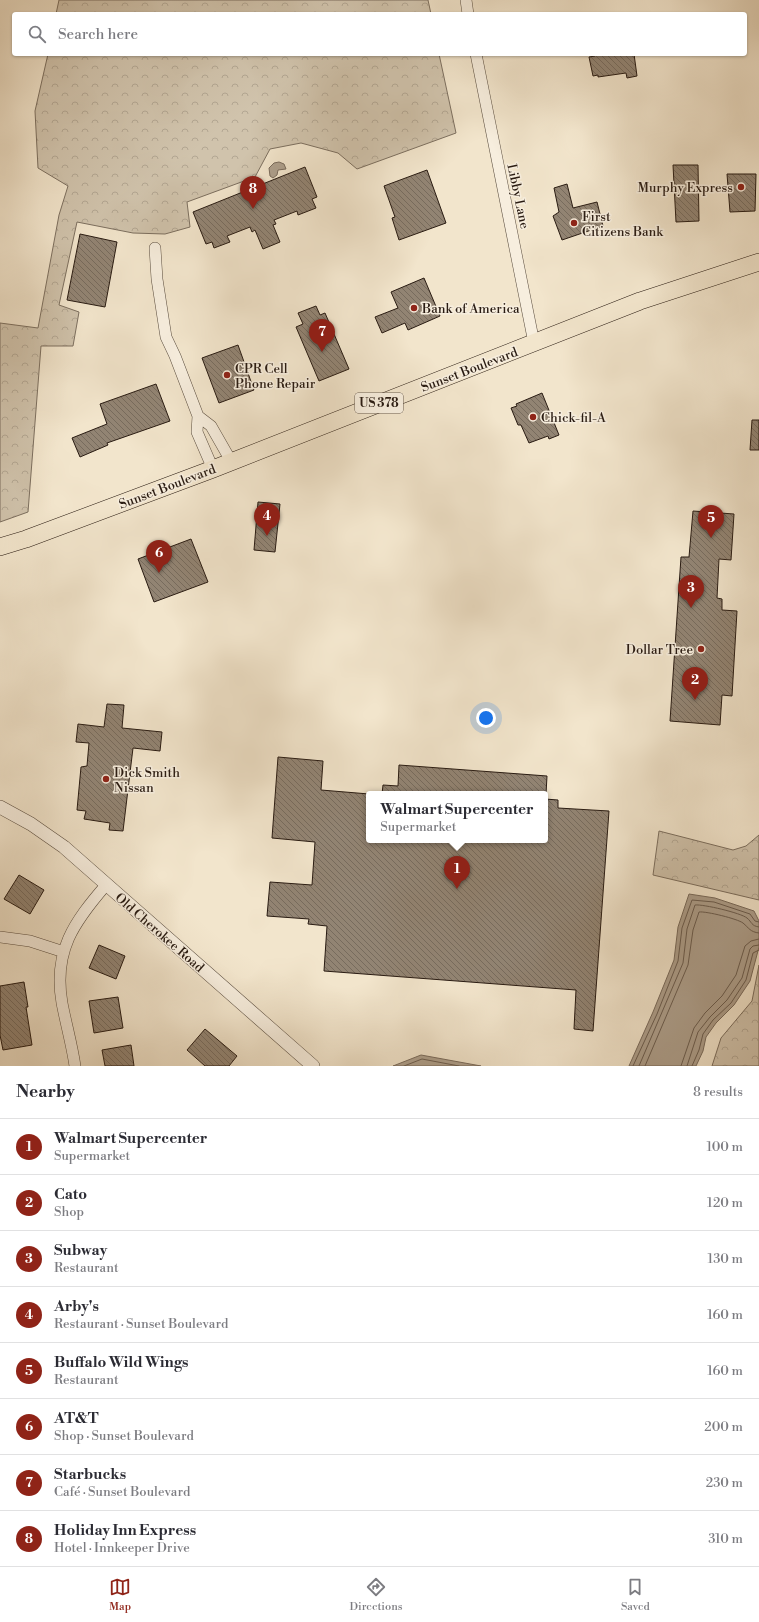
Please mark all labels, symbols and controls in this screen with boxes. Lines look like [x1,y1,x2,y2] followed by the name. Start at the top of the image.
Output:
[12,12,747,56] search box
[26,23,48,45] icon: search
[58,25,138,44] text: Search here
[503,162,533,231] street label: Libby Lane
[240,176,266,209] pin: 8
[637,180,733,196] place label: Murphy Express
[736,182,746,192] marker: Murphy Express
[582,209,664,240] place label: First Citizens Bank
[569,218,579,228] marker: First Citizens Bank
[421,301,520,317] place label: Bank of America
[409,303,419,313] marker: Bank of America
[309,319,335,352] pin: 7
[419,344,521,396] street label: Sunset Boulevard
[235,361,316,392] place label: CPR Cell Phone Repair
[222,370,232,380] marker: CPR Cell Phone Repair
[355,393,403,413] road number: US 378
[541,410,607,426] place label: Chick-fil-A
[528,412,538,422] marker: Chick-fil-A
[117,461,219,513] street label: Sunset Boulevard
[254,503,280,536] pin: 4
[698,505,724,538] pin: 5
[146,540,172,573] pin: 6
[678,575,704,608] pin: 3
[626,642,693,658] place label: Dollar Tree
[696,644,706,654] marker: Dollar Tree
[682,667,708,700] pin: 2
[476,708,496,728] your location
[114,765,180,796] place label: Dick Smith Nissan
[101,774,111,784] marker: Dick Smith Nissan
[366,791,548,843] popup
[380,800,534,819] text: Walmart Supercenter
[380,819,456,835] text: Supermarket
[444,856,470,889] pin: 1
[112,890,208,976] street label: Old Cherokee Road
[16,1081,75,1103] text: Nearby
[693,1084,743,1100] text: 8 results
[54,1129,207,1148] text: Walmart Supercenter
[26,1139,32,1155] text: 1
[707,1139,743,1155] text: 100 m
[54,1148,130,1164] text: Supermarket
[54,1185,87,1204] text: Cato
[25,1195,33,1211] text: 2
[707,1195,743,1211] text: 120 m
[54,1204,84,1220] text: Shop
[54,1241,107,1260] text: Subway
[25,1251,33,1267] text: 3
[708,1251,743,1267] text: 130 m
[54,1260,119,1276] text: Restaurant
[54,1297,99,1316] text: Arby's
[25,1307,33,1323] text: 4
[707,1307,743,1323] text: 160 m
[54,1316,228,1332] text: Restaurant · Sunset Boulevard
[54,1353,189,1372] text: Buffalo Wild Wings
[25,1363,33,1379] text: 5
[707,1363,743,1379] text: 160 m
[54,1372,119,1388] text: Restaurant
[54,1409,99,1428] text: AT&T
[25,1419,33,1435] text: 6
[704,1419,743,1435] text: 200 m
[54,1428,194,1444] text: Shop · Sunset Boulevard
[54,1465,126,1484] text: Starbucks
[25,1475,33,1491] text: 7
[706,1475,743,1491] text: 230 m
[54,1484,190,1500] text: Café · Sunset Boulevard
[54,1521,196,1540] text: Holiday Inn Express
[25,1531,33,1547] text: 8
[708,1531,743,1547] text: 310 m
[54,1540,190,1556] text: Hotel · Innkeeper Drive
[109,1576,131,1614] tab: Map
[350,1576,403,1614] tab: Directions
[621,1576,650,1614] tab: Saved

